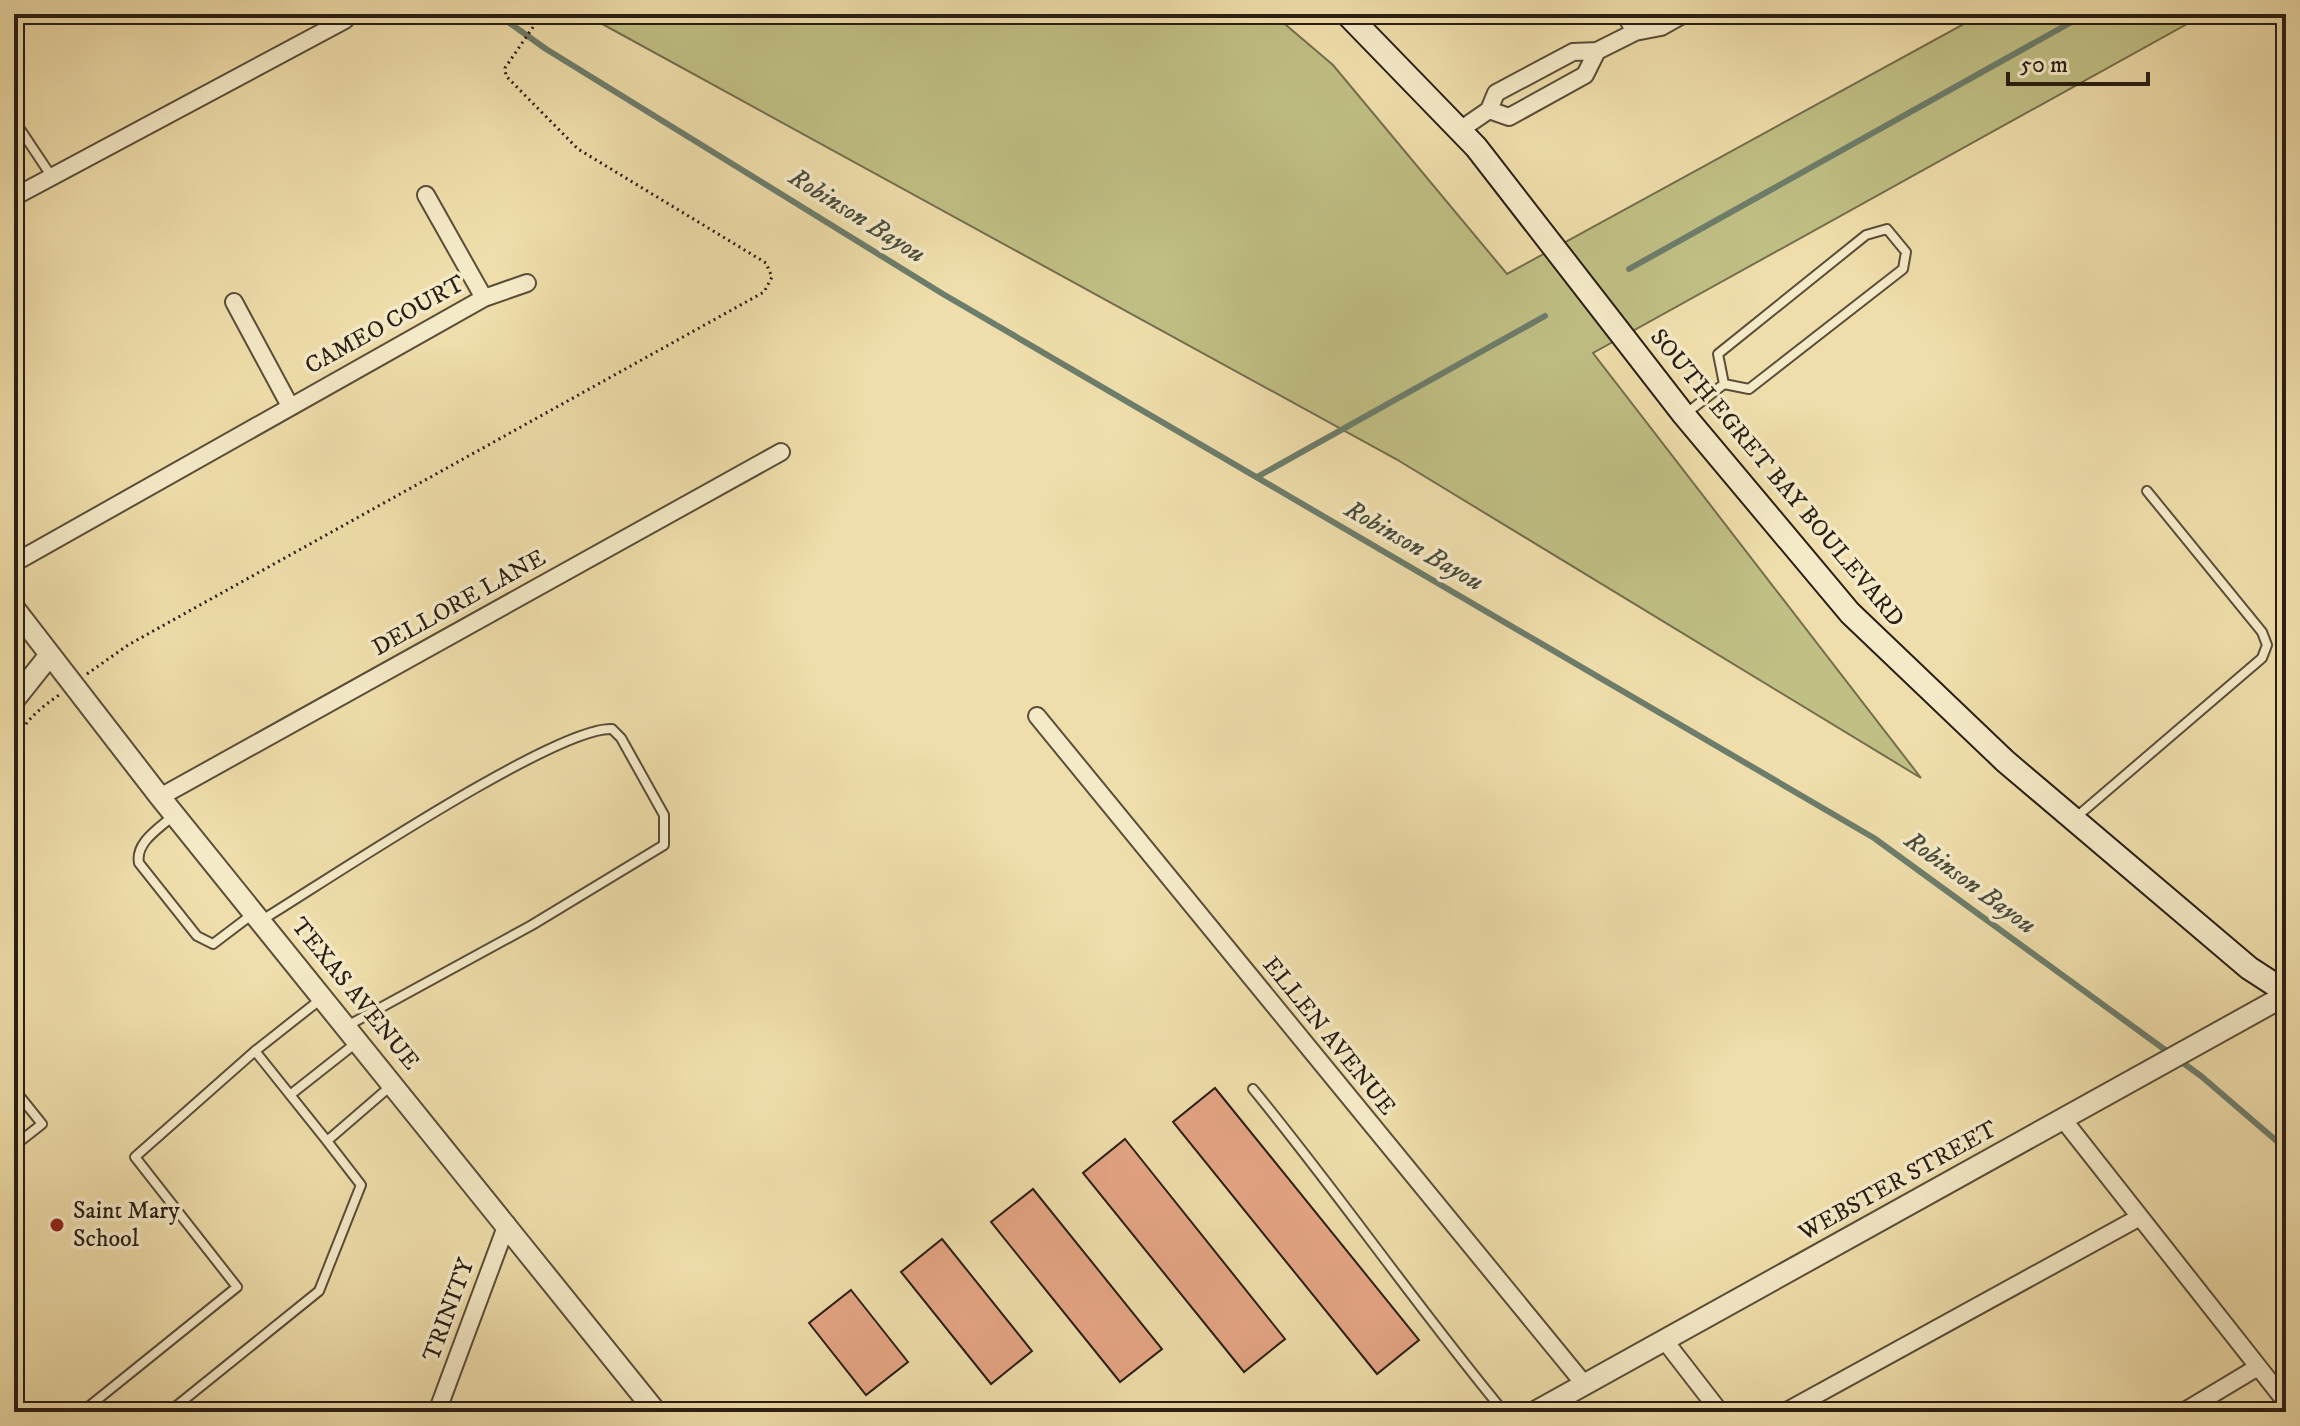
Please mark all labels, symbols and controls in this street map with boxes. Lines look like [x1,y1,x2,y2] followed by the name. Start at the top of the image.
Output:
[2008,36,2148,86] scale bar
[2020,50,2068,80] text: 50 m
[782,160,931,271] water label: Robinson Bayou
[300,269,470,381] street label: CAMEO COURT
[1643,323,1911,633] street label: SOUTH EGRET BAY BOULEVARD
[1338,492,1489,599] water label: Robinson Bayou
[367,543,551,663] street label: DELLORE LANE
[1897,823,2042,942] water label: Robinson Bayou
[284,912,426,1076] street label: TEXAS AVENUE
[1256,951,1402,1121] street label: ELLEN AVENUE
[1793,1114,2002,1248] street label: WEBSTER STREET
[73,1196,180,1254] place label: Saint Mary School
[48,1216,66,1234] marker: Saint Mary School
[417,1254,482,1365] street label: TRINITY

